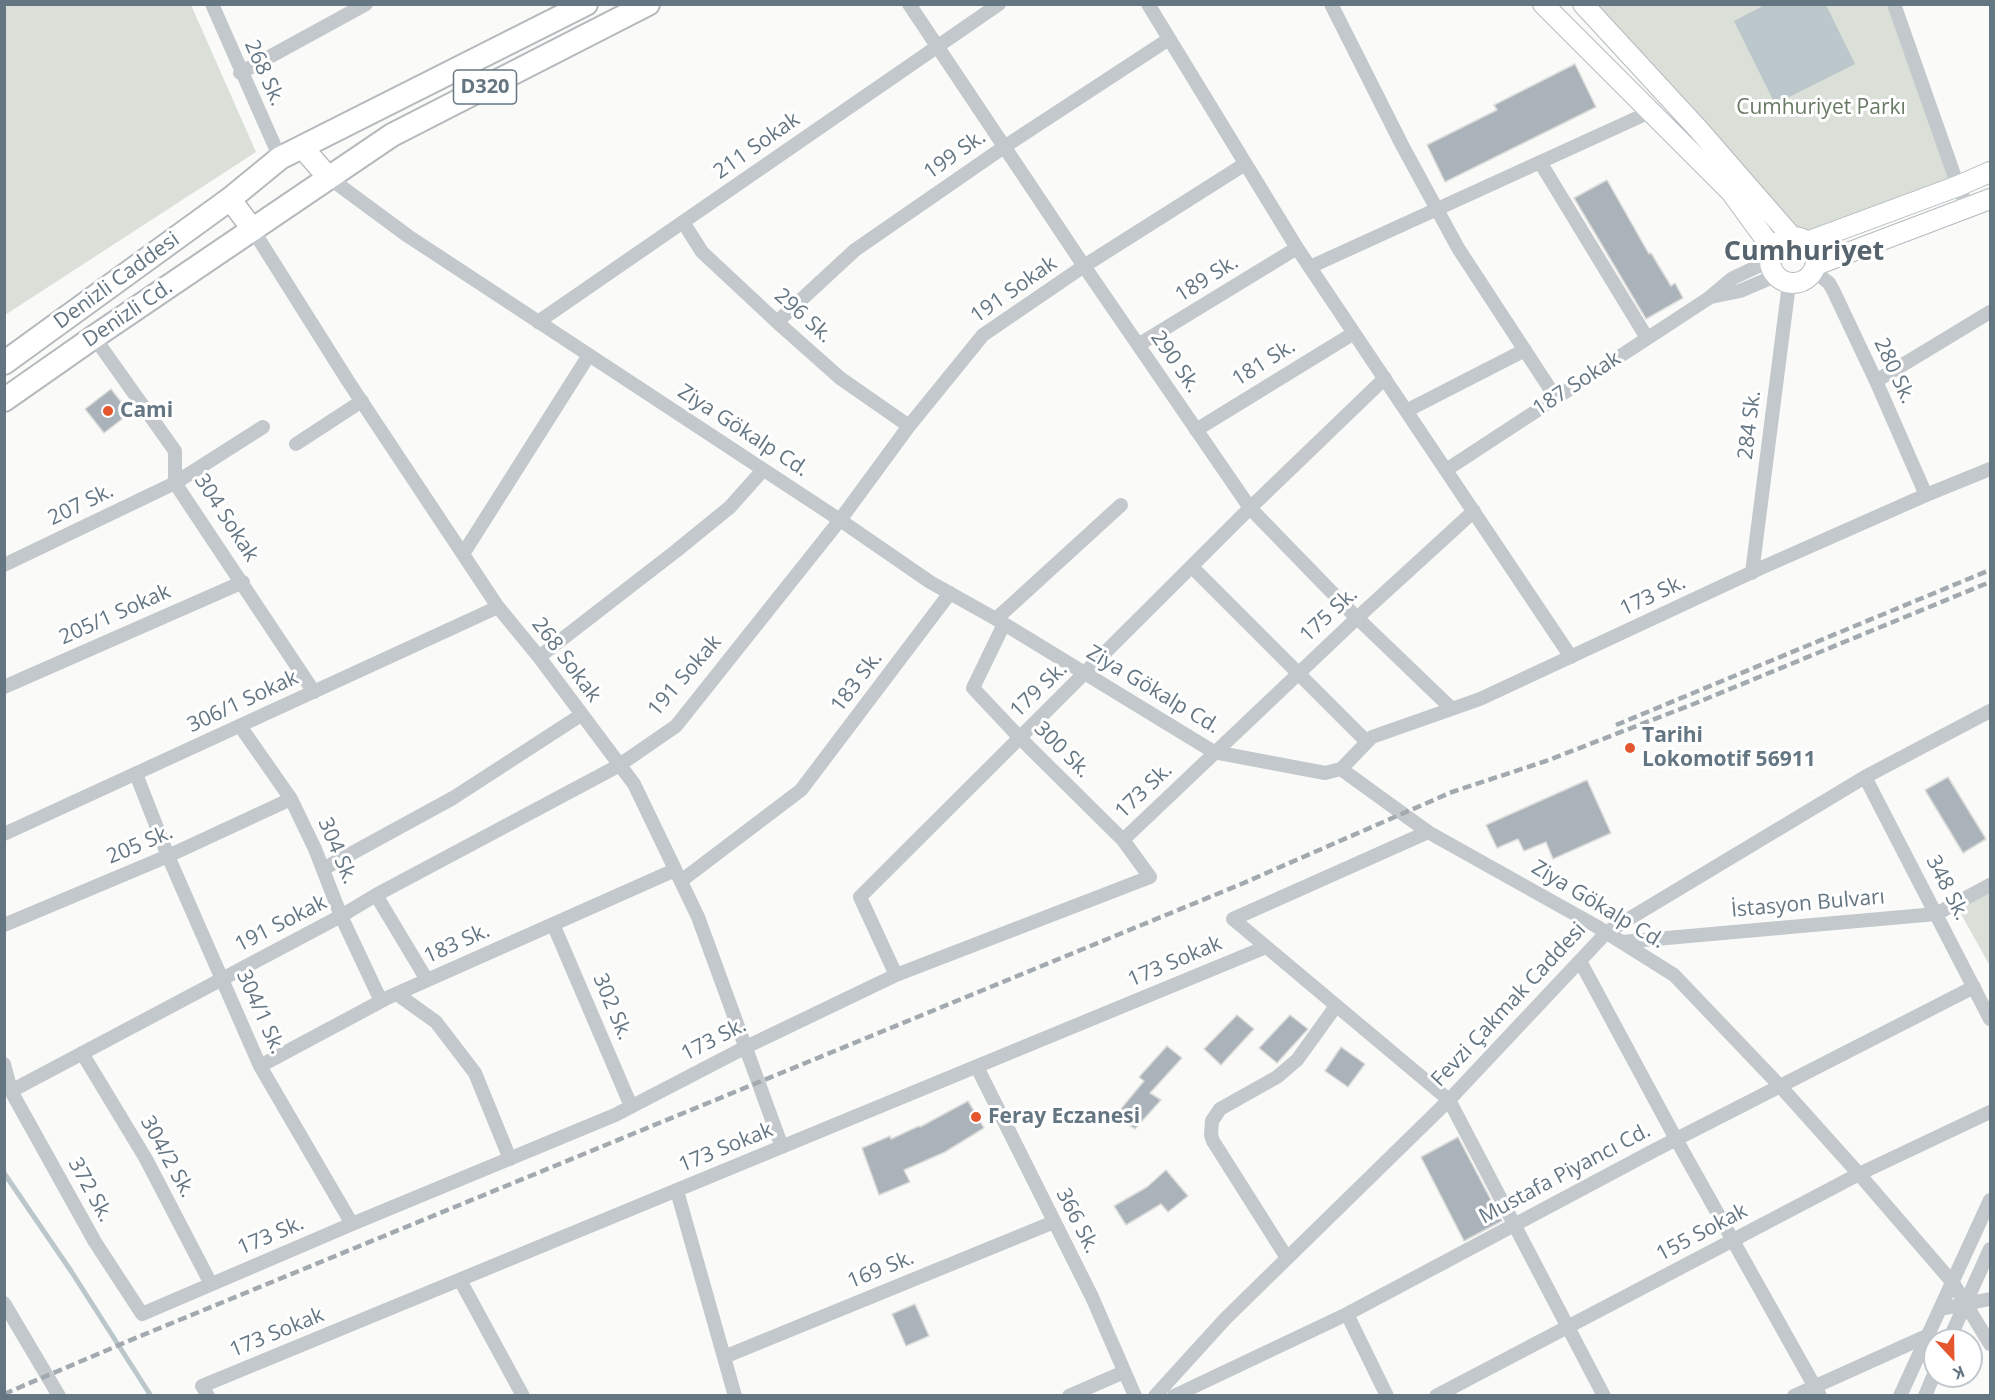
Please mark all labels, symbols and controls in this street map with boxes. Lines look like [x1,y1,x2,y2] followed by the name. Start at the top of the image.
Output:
[238,36,290,110] street label: 268 Sk.
[454,70,516,104] road number: D320
[1736,95,1906,121] park label: Cumhuriyet Parkı
[709,107,805,185] street label: 211 Sokak
[919,125,991,185] street label: 199 Sk.
[49,227,185,335] street label: Denizli Caddesi
[1724,236,1884,268] district label: Cumhuriyet
[1171,250,1243,308] street label: 189 Sk.
[966,251,1062,329] street label: 191 Sokak
[78,275,178,353] street label: Denizli Cd.
[769,283,837,349] street label: 296 Sk.
[1145,326,1205,398] street label: 290 Sk.
[1228,334,1300,392] street label: 181 Sk.
[1868,334,1920,408] street label: 280 Sk.
[1528,346,1626,422] street label: 187 Sokak
[673,379,813,483] street label: Ziya Gökalp Cd.
[1733,389,1767,461] street label: 284 Sk.
[120,398,173,424] place label: Cami
[101,404,115,418] marker: Cami
[188,469,264,567] street label: 304 Sokak
[44,478,118,532] street label: 207 Sk.
[1616,570,1690,622] street label: 173 Sk.
[55,579,175,651] street label: 205/1 Sokak
[1295,582,1363,648] street label: 175 Sk.
[526,613,606,707] street label: 268 Sokak
[643,630,727,722] street label: 191 Sokak
[1082,640,1224,740] street label: Ziya Gökalp Cd.
[826,647,888,717] street label: 183 Sk.
[1005,657,1073,723] street label: 179 Sk.
[184,665,302,739] street label: 306/1 Sokak
[1029,717,1095,783] street label: 300 Sk.
[1642,723,1816,773] place label: Tarihi Lokomotif 56911
[1623,741,1637,755] marker: Tarihi Lokomotif 56911
[1110,758,1178,824] street label: 173 Sk.
[312,814,362,888] street label: 304 Sk.
[103,820,177,870] street label: 205 Sk.
[1920,851,1974,925] street label: 348 Sk.
[1527,855,1669,955] street label: Ziya Gökalp Cd.
[1730,885,1886,923] street label: İstasyon Bulvarı
[231,890,331,958] street label: 191 Sokak
[420,918,494,970] street label: 183 Sk.
[1426,918,1592,1092] street label: Fevzi Çakmak Caddesi
[1124,931,1226,993] street label: 173 Sokak
[230,966,290,1058] street label: 304/1 Sk.
[587,970,637,1044] street label: 302 Sk.
[677,1013,751,1067] street label: 173 Sk.
[988,1104,1140,1130] place label: Feray Eczanesi
[969,1110,983,1124] marker: Feray Eczanesi
[134,1112,200,1202] street label: 304/2 Sk.
[675,1118,777,1178] street label: 173 Sokak
[1475,1118,1655,1230] street label: Mustafa Piyancı Cd.
[62,1153,118,1227] street label: 372 Sk.
[1050,1184,1104,1258] street label: 366 Sk.
[1652,1199,1752,1267] street label: 155 Sokak
[234,1211,308,1261] street label: 173 Sk.
[844,1245,918,1295] street label: 169 Sk.
[226,1303,328,1363] street label: 173 Sokak
[1923,1328,1983,1388] north arrow
[1950,1361,1968,1385] text: K

